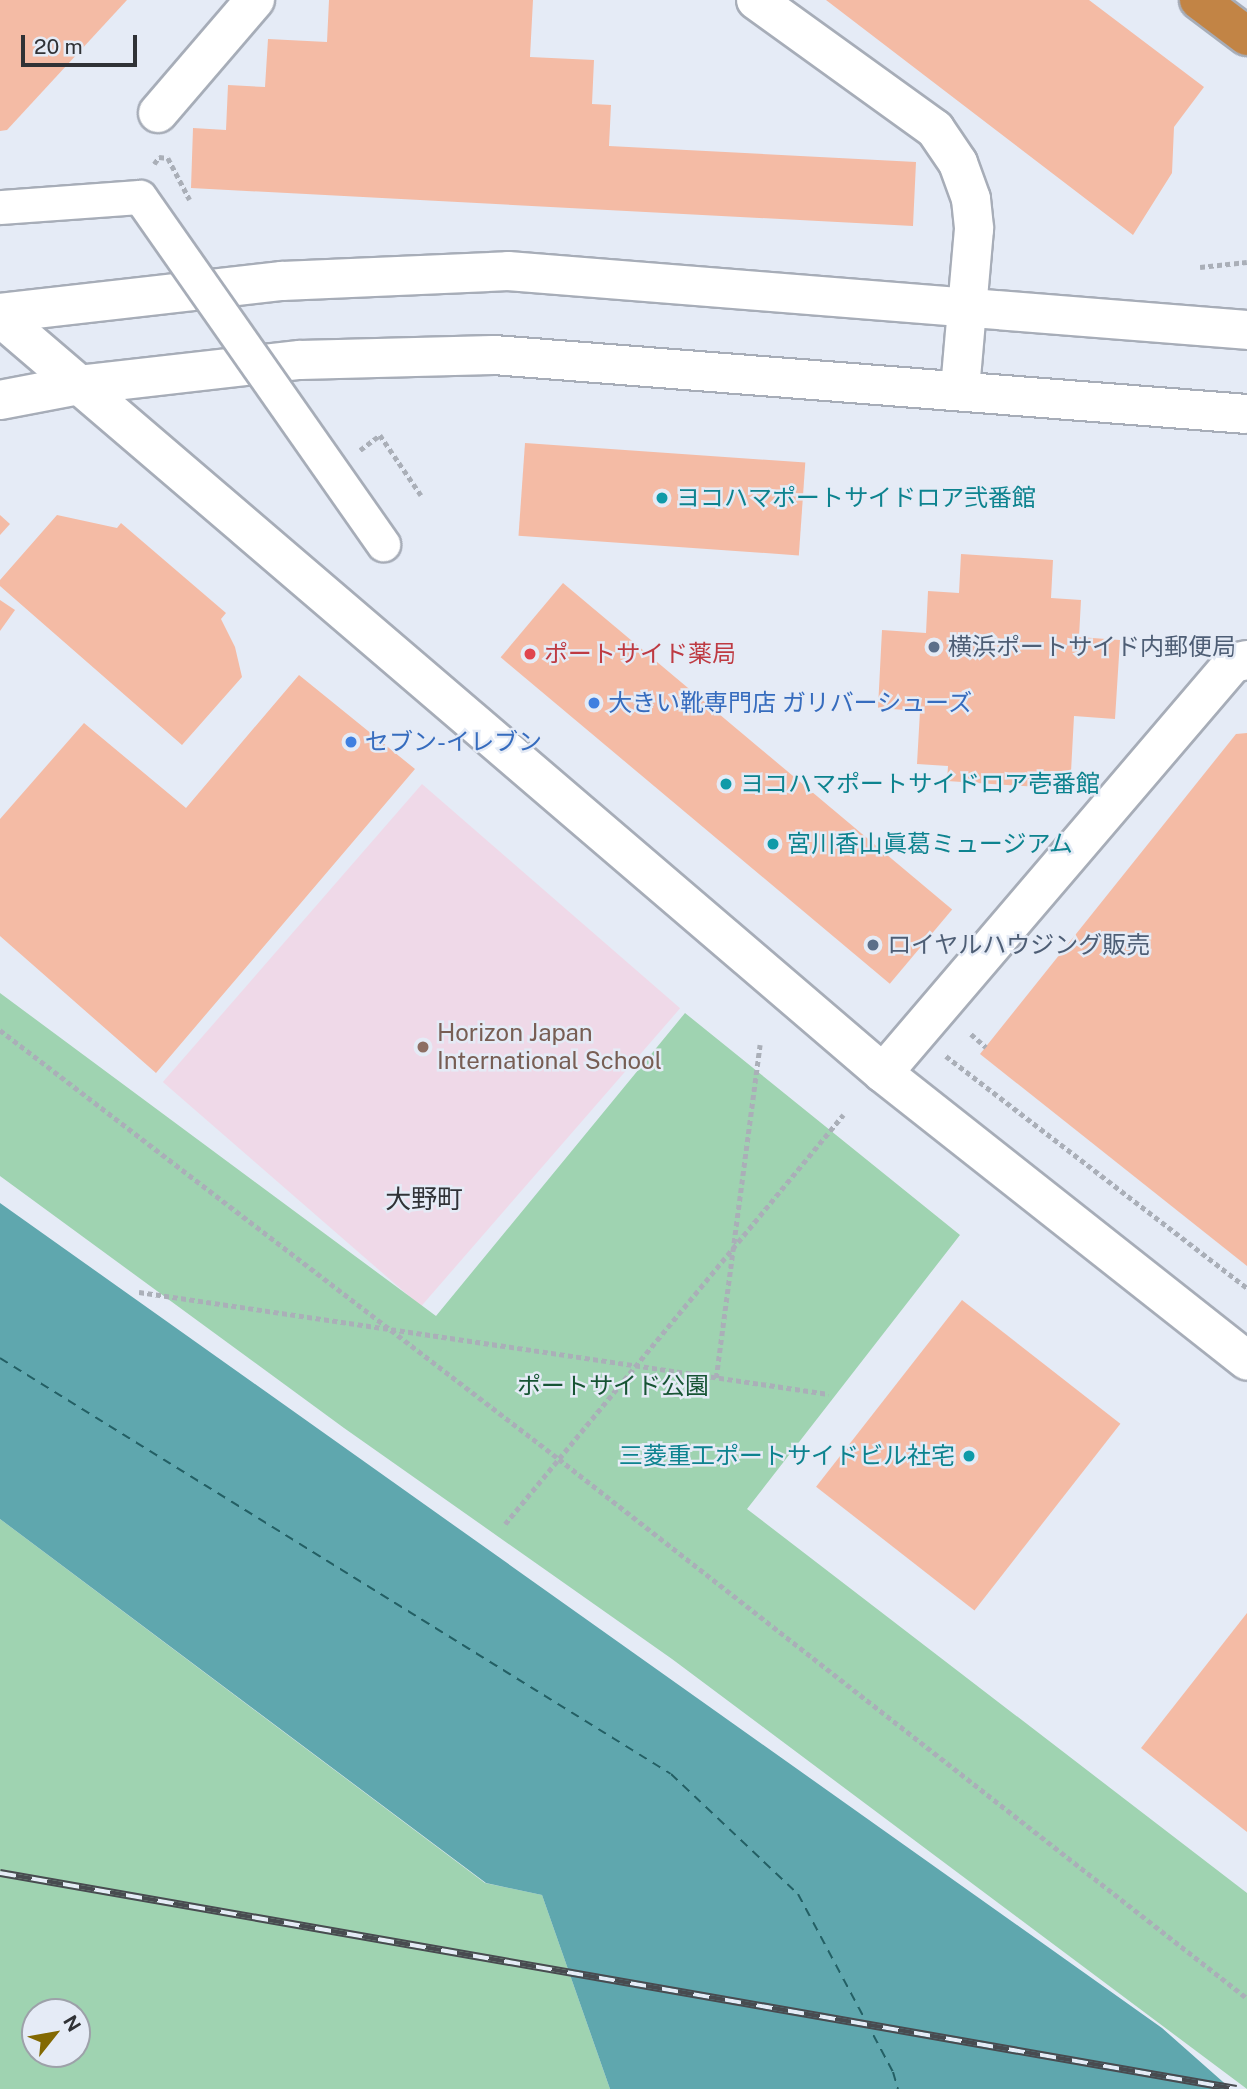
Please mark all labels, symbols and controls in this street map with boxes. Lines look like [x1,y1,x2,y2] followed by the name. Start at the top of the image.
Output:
[24,21,140,65] scale bar
[34,34,83,59] text: 20 m
[676,484,1036,512] place label: ヨコハマポートサイドロア弐番館
[654,490,670,506] marker: ヨコハマポートサイドロア弐番館
[948,633,1236,661] place label: 横浜ポートサイド内郵便局
[926,639,942,655] marker: 横浜ポートサイド内郵便局
[544,640,736,668] place label: ポートサイド薬局
[522,646,538,662] marker: ポートサイド薬局
[608,689,974,717] place label: 大きい靴専門店 ガリバーシューズ
[586,695,602,711] marker: 大きい靴専門店 ガリバーシューズ
[365,728,542,756] place label: セブン-イレブン
[343,734,359,750] marker: セブン-イレブン
[740,770,1100,798] place label: ヨコハマポートサイドロア壱番館
[718,776,734,792] marker: ヨコハマポートサイドロア壱番館
[787,830,1075,858] place label: 宮川香山眞葛ミュージアム
[765,836,781,852] marker: 宮川香山眞葛ミュージアム
[887,931,1151,959] place label: ロイヤルハウジング販売
[865,937,881,953] marker: ロイヤルハウジング販売
[437,1019,662,1075] place label: Horizon Japan International School
[415,1039,431,1055] marker: Horizon Japan International School
[385,1183,463,1215] district label: 大野町
[517,1372,709,1400] park label: ポートサイド公園
[619,1442,955,1470] place label: 三菱重工ポートサイドビル社宅
[961,1448,977,1464] marker: 三菱重工ポートサイドビル社宅
[21,1998,91,2068] north arrow
[59,2011,86,2035] text: N

